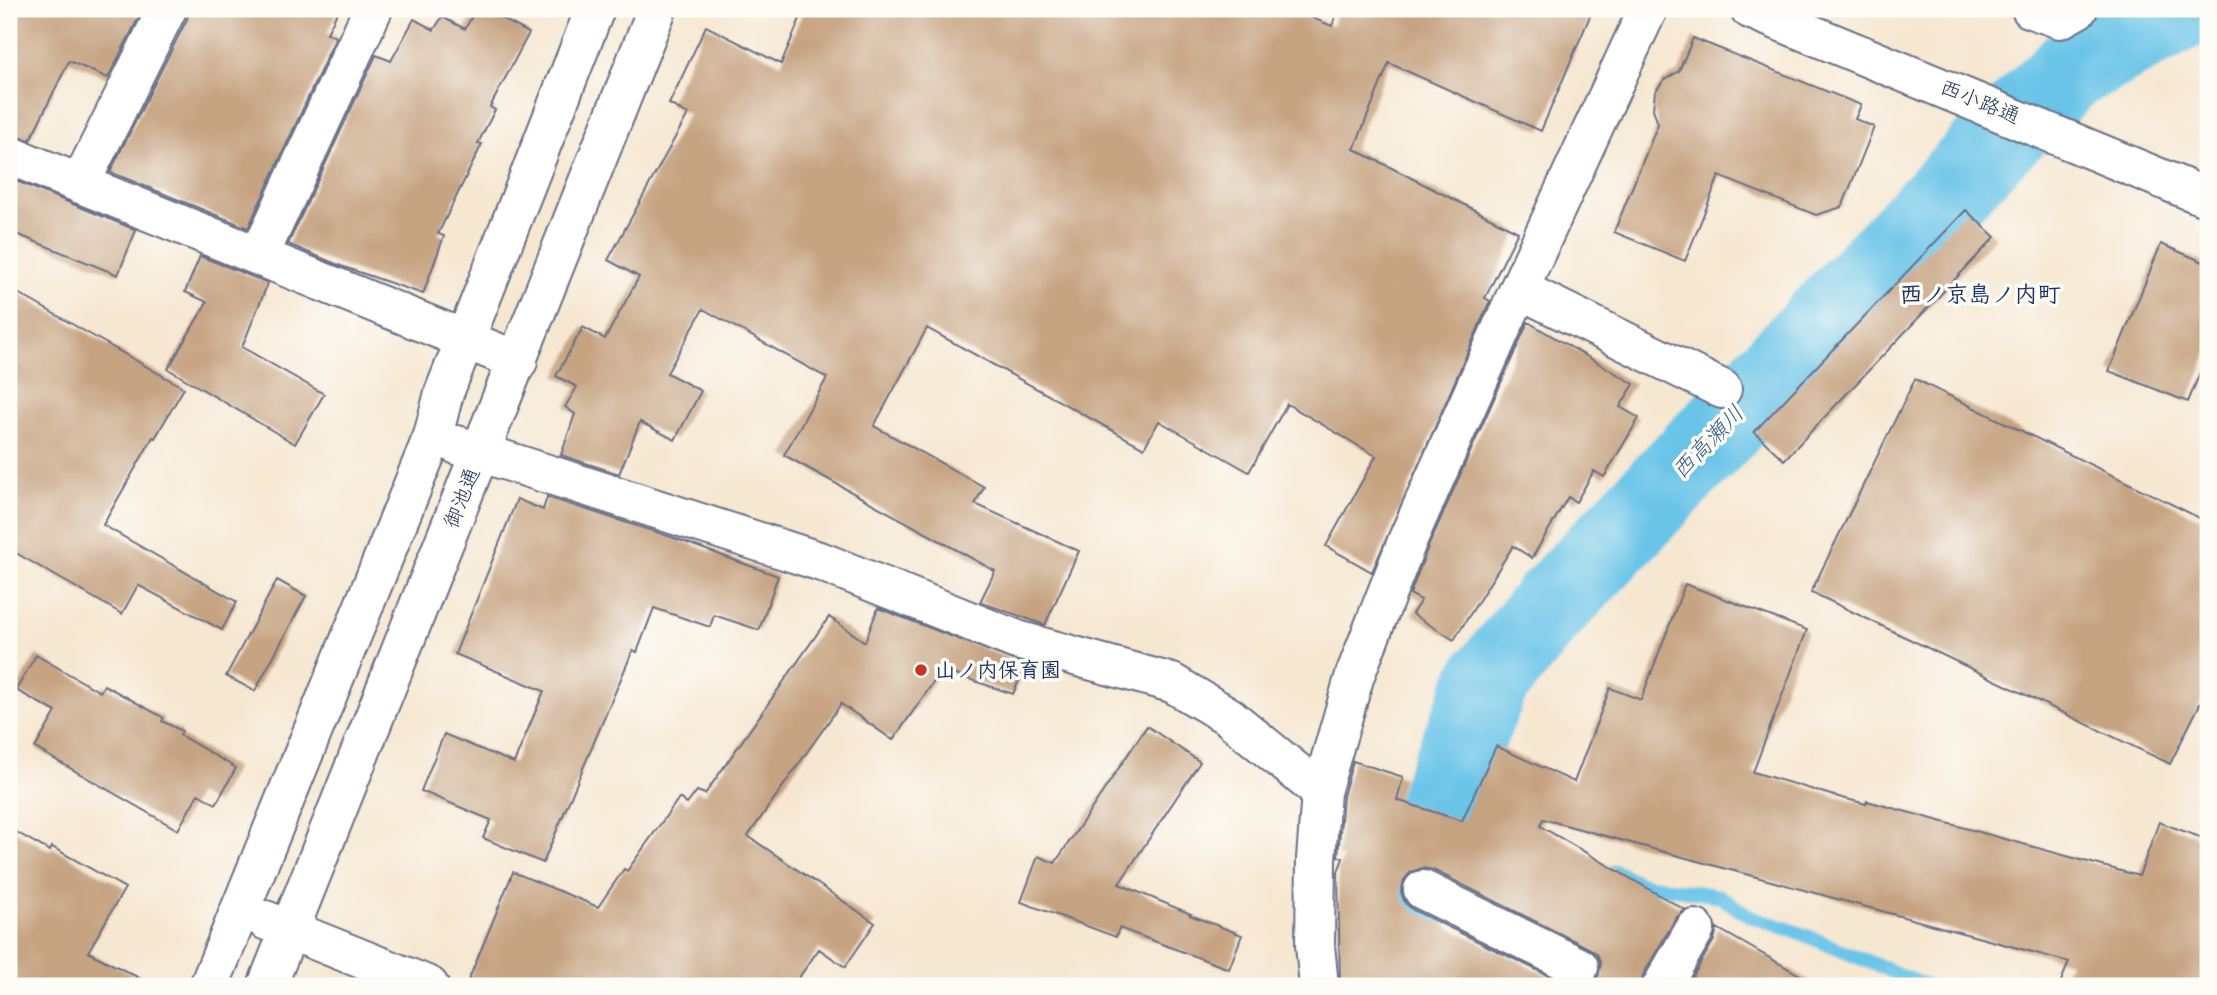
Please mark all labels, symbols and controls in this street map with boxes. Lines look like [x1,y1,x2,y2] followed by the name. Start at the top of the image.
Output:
[1936,74,2024,130] street label: 西小路通
[1900,280,2061,309] district label: 西ノ京島ノ内町
[1666,399,1750,485] water label: 西高瀬川
[438,464,486,532] street label: 御池通
[935,657,1061,684] place label: 山ノ内保育園
[913,662,929,678] marker: 山ノ内保育園

